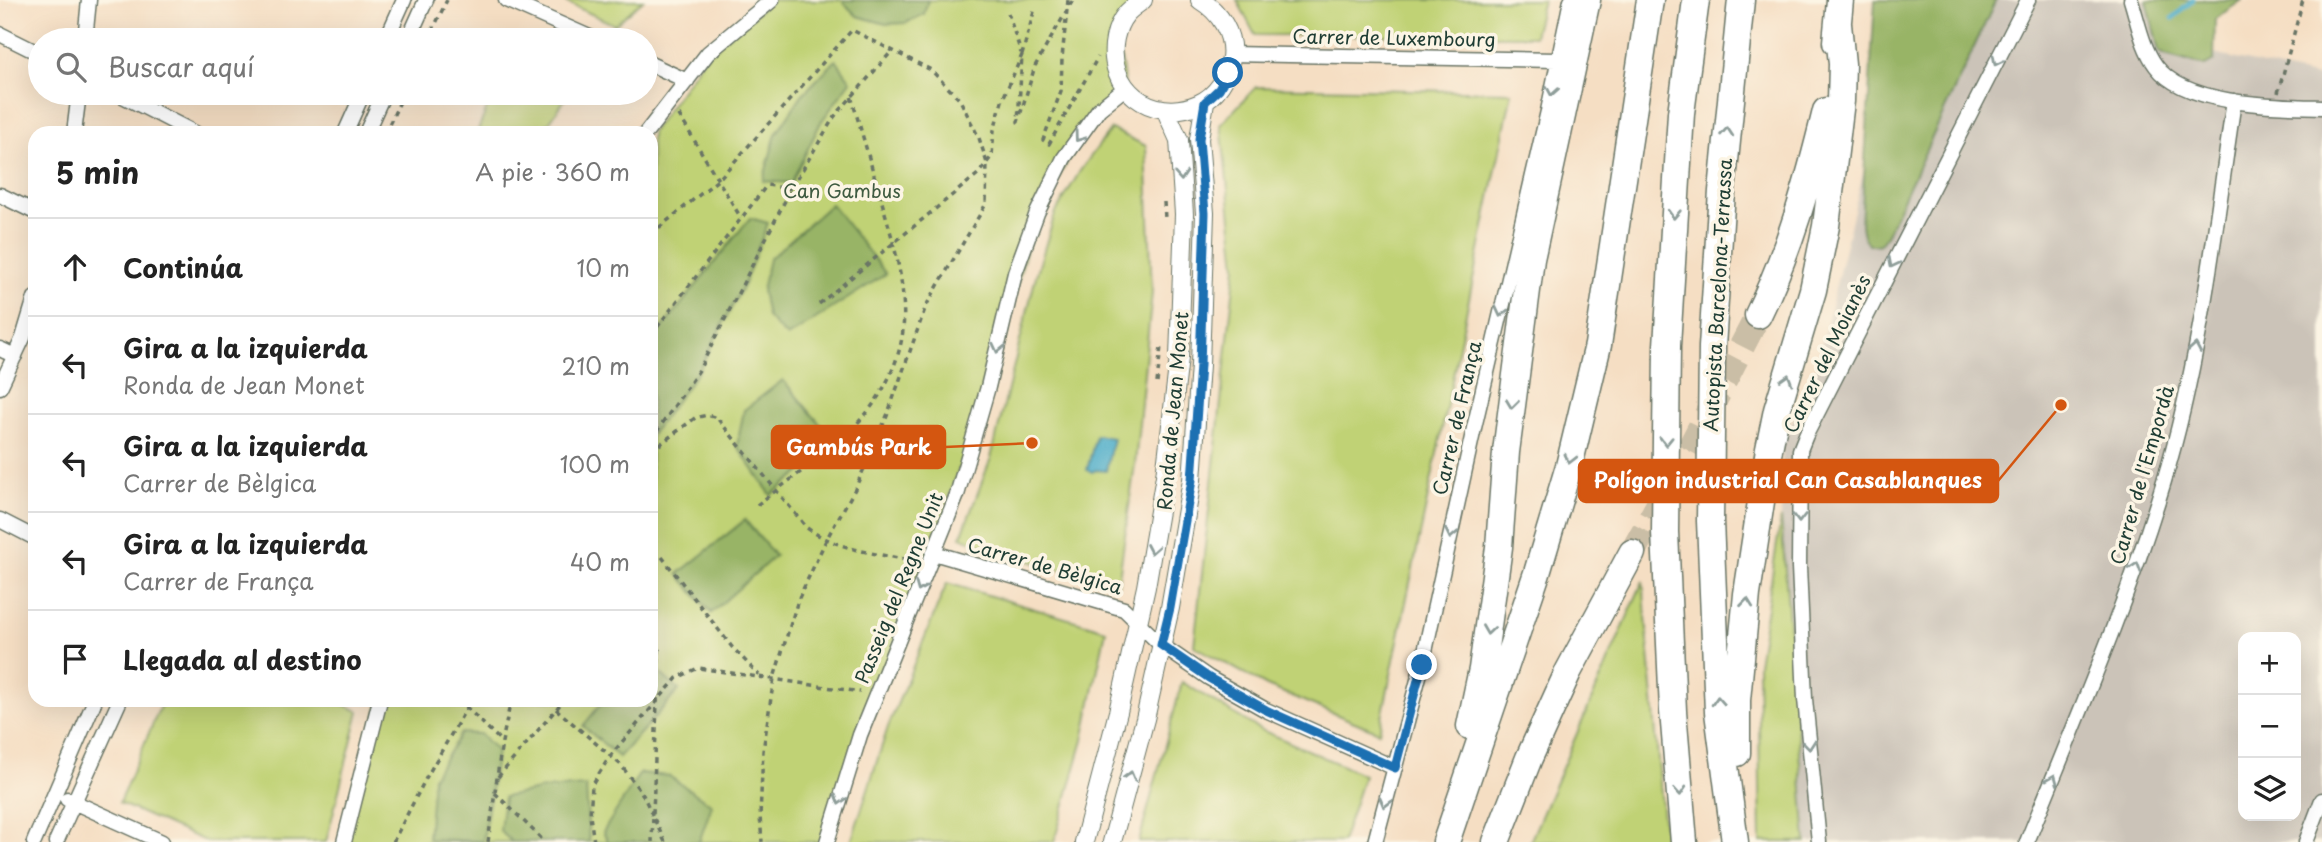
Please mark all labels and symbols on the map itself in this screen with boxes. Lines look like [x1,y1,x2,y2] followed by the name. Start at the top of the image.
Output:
[1292,21,1496,53] street label: Carrer de Luxembourg
[1991,54,2005,66] one-way arrow
[1212,57,1243,88] route start
[1545,85,1560,97] one-way arrow
[1719,126,1734,137] one-way arrow
[1075,129,1087,142] one-way arrow
[1696,157,1738,432] street label: Autopista Barcelona-Terrassa
[1174,171,1189,182] one-way arrow
[783,176,901,204] park label: Can Gambus
[1666,209,1681,220] one-way arrow
[1888,256,1902,268] one-way arrow
[1776,270,1877,437] street label: Carrer del Moianès
[1495,306,1509,318] one-way arrow
[1149,310,1195,512] street label: Ronda de Jean Monet
[1425,338,1487,498] street label: Carrer de França
[991,342,1006,354] one-way arrow
[2187,342,2202,354] one-way arrow
[1778,373,1793,385] one-way arrow
[2102,382,2180,568] street label: Carrer de l'Empordà
[1504,398,1519,410] one-way arrow
[772,426,945,468] callout: Gambús Park
[786,430,932,462] text: Gambús Park
[1659,436,1674,447] one-way arrow
[1564,453,1578,465] one-way arrow
[1579,460,1998,502] callout: Polígon industrial Can Casablanques
[1594,463,1982,495] text: Polígon industrial Can Casablanques
[847,488,949,687] street label: Passeig del Regne Unit
[1791,513,1807,524] one-way arrow
[1444,528,1459,540] one-way arrow
[965,530,1126,601] street label: Carrer de Bèlgica
[1145,543,1160,555] one-way arrow
[2128,561,2142,574] one-way arrow
[915,581,929,593] one-way arrow
[1739,597,1754,609] one-way arrow
[1480,624,1495,636] one-way arrow
[1406,649,1437,680] route end
[1710,696,1725,707] one-way arrow
[1802,739,1817,751] one-way arrow
[1122,770,1136,782] one-way arrow
[2044,773,2058,785] one-way arrow
[1672,786,1687,797] one-way arrow
[834,793,848,806] one-way arrow
[1379,797,1393,809] one-way arrow

